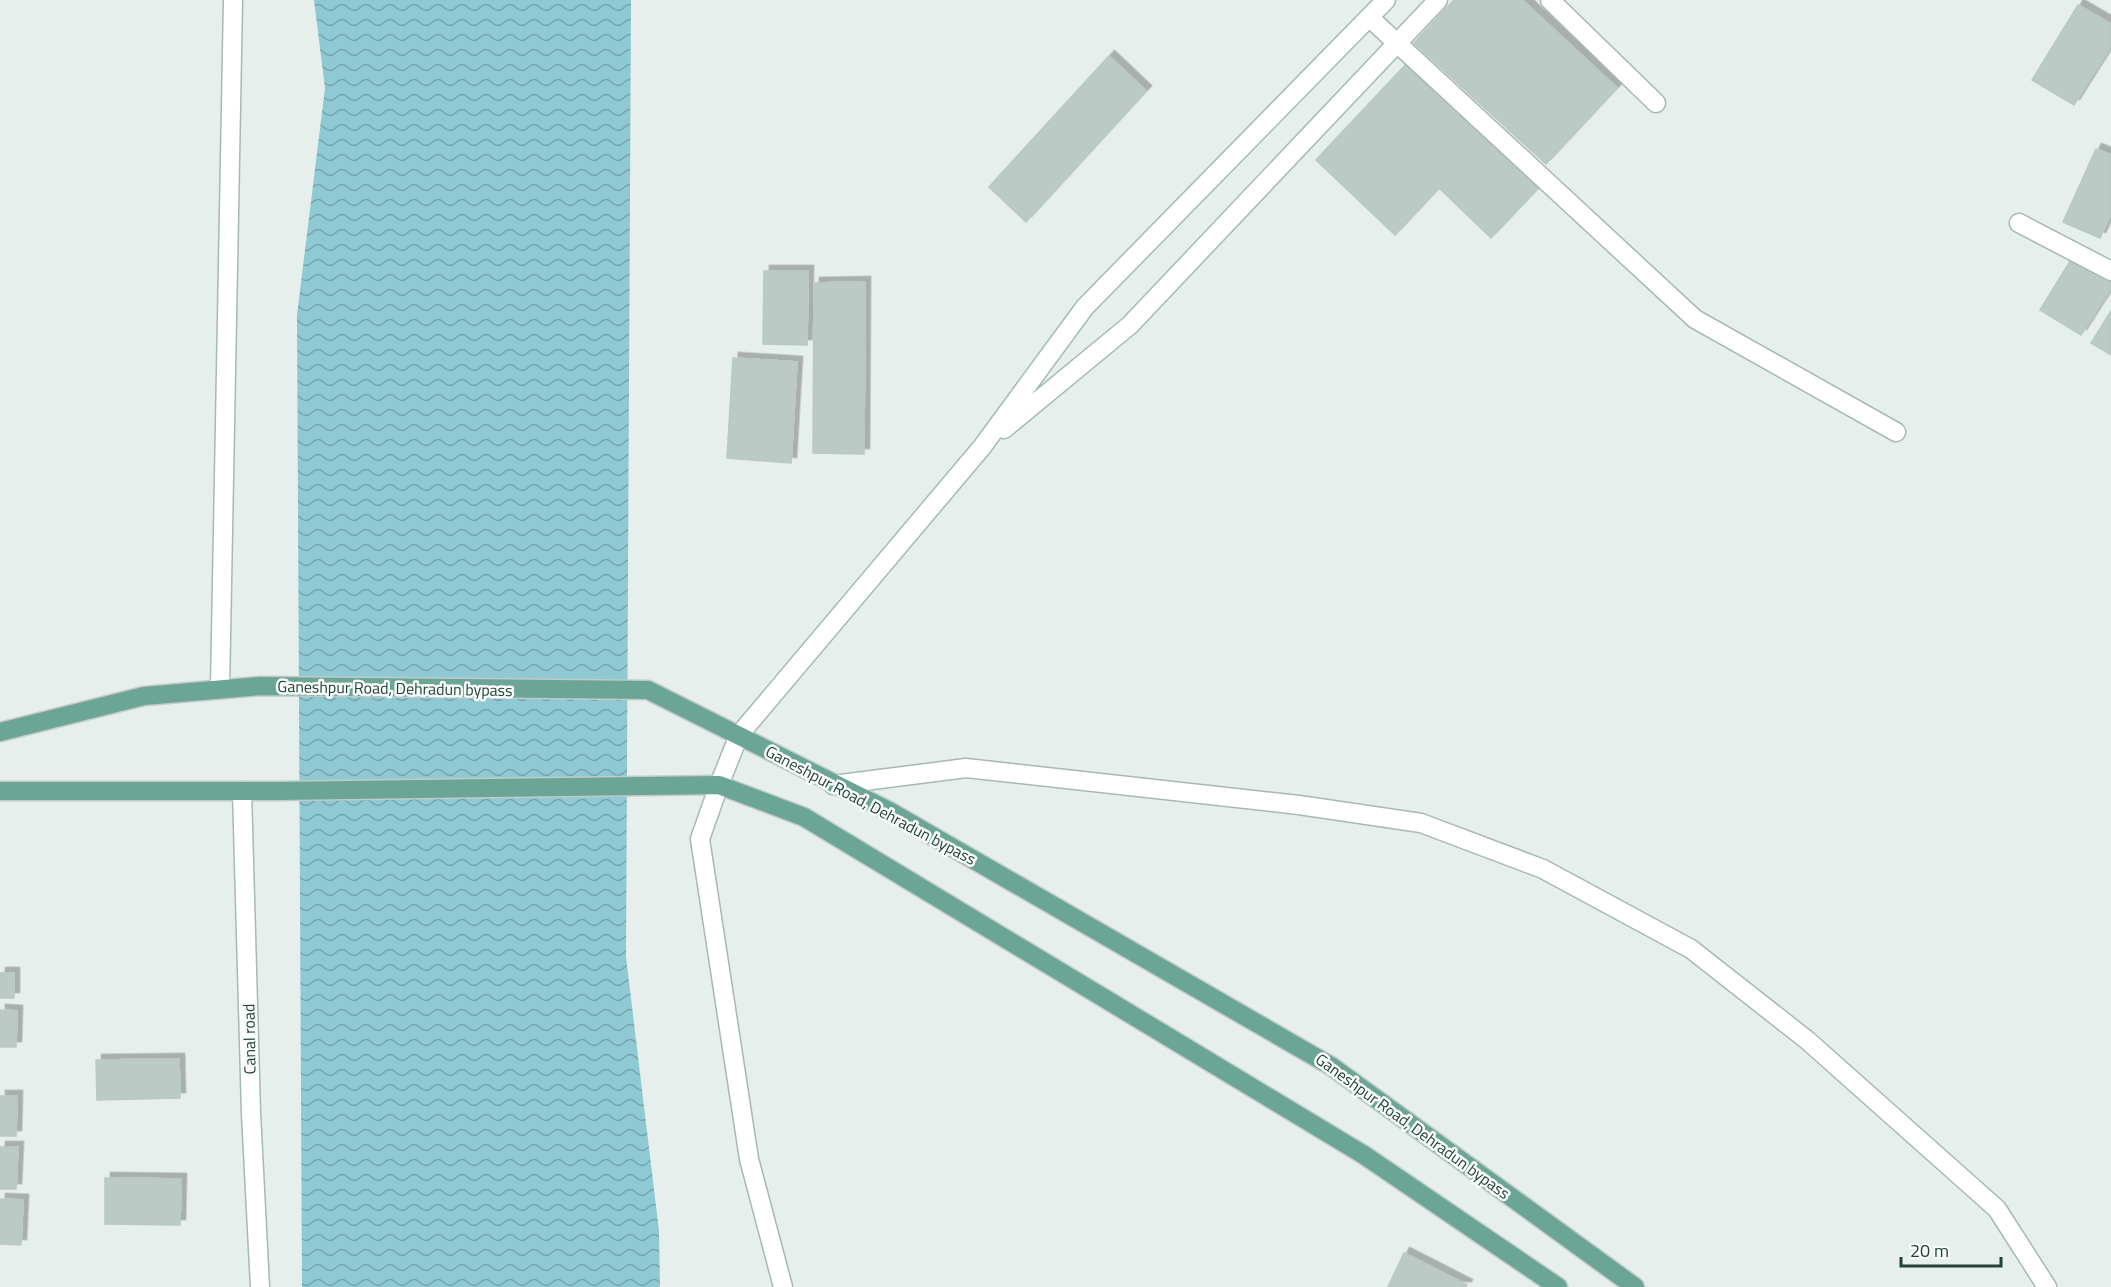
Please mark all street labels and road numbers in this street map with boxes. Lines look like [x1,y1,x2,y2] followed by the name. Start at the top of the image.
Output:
[277,674,513,702] street label: Ganeshpur Road, Dehradun bypass
[762,739,980,871] street label: Ganeshpur Road, Dehradun bypass
[236,1003,262,1075] street label: Canal road
[1311,1047,1515,1205] street label: Ganeshpur Road, Dehradun bypass

